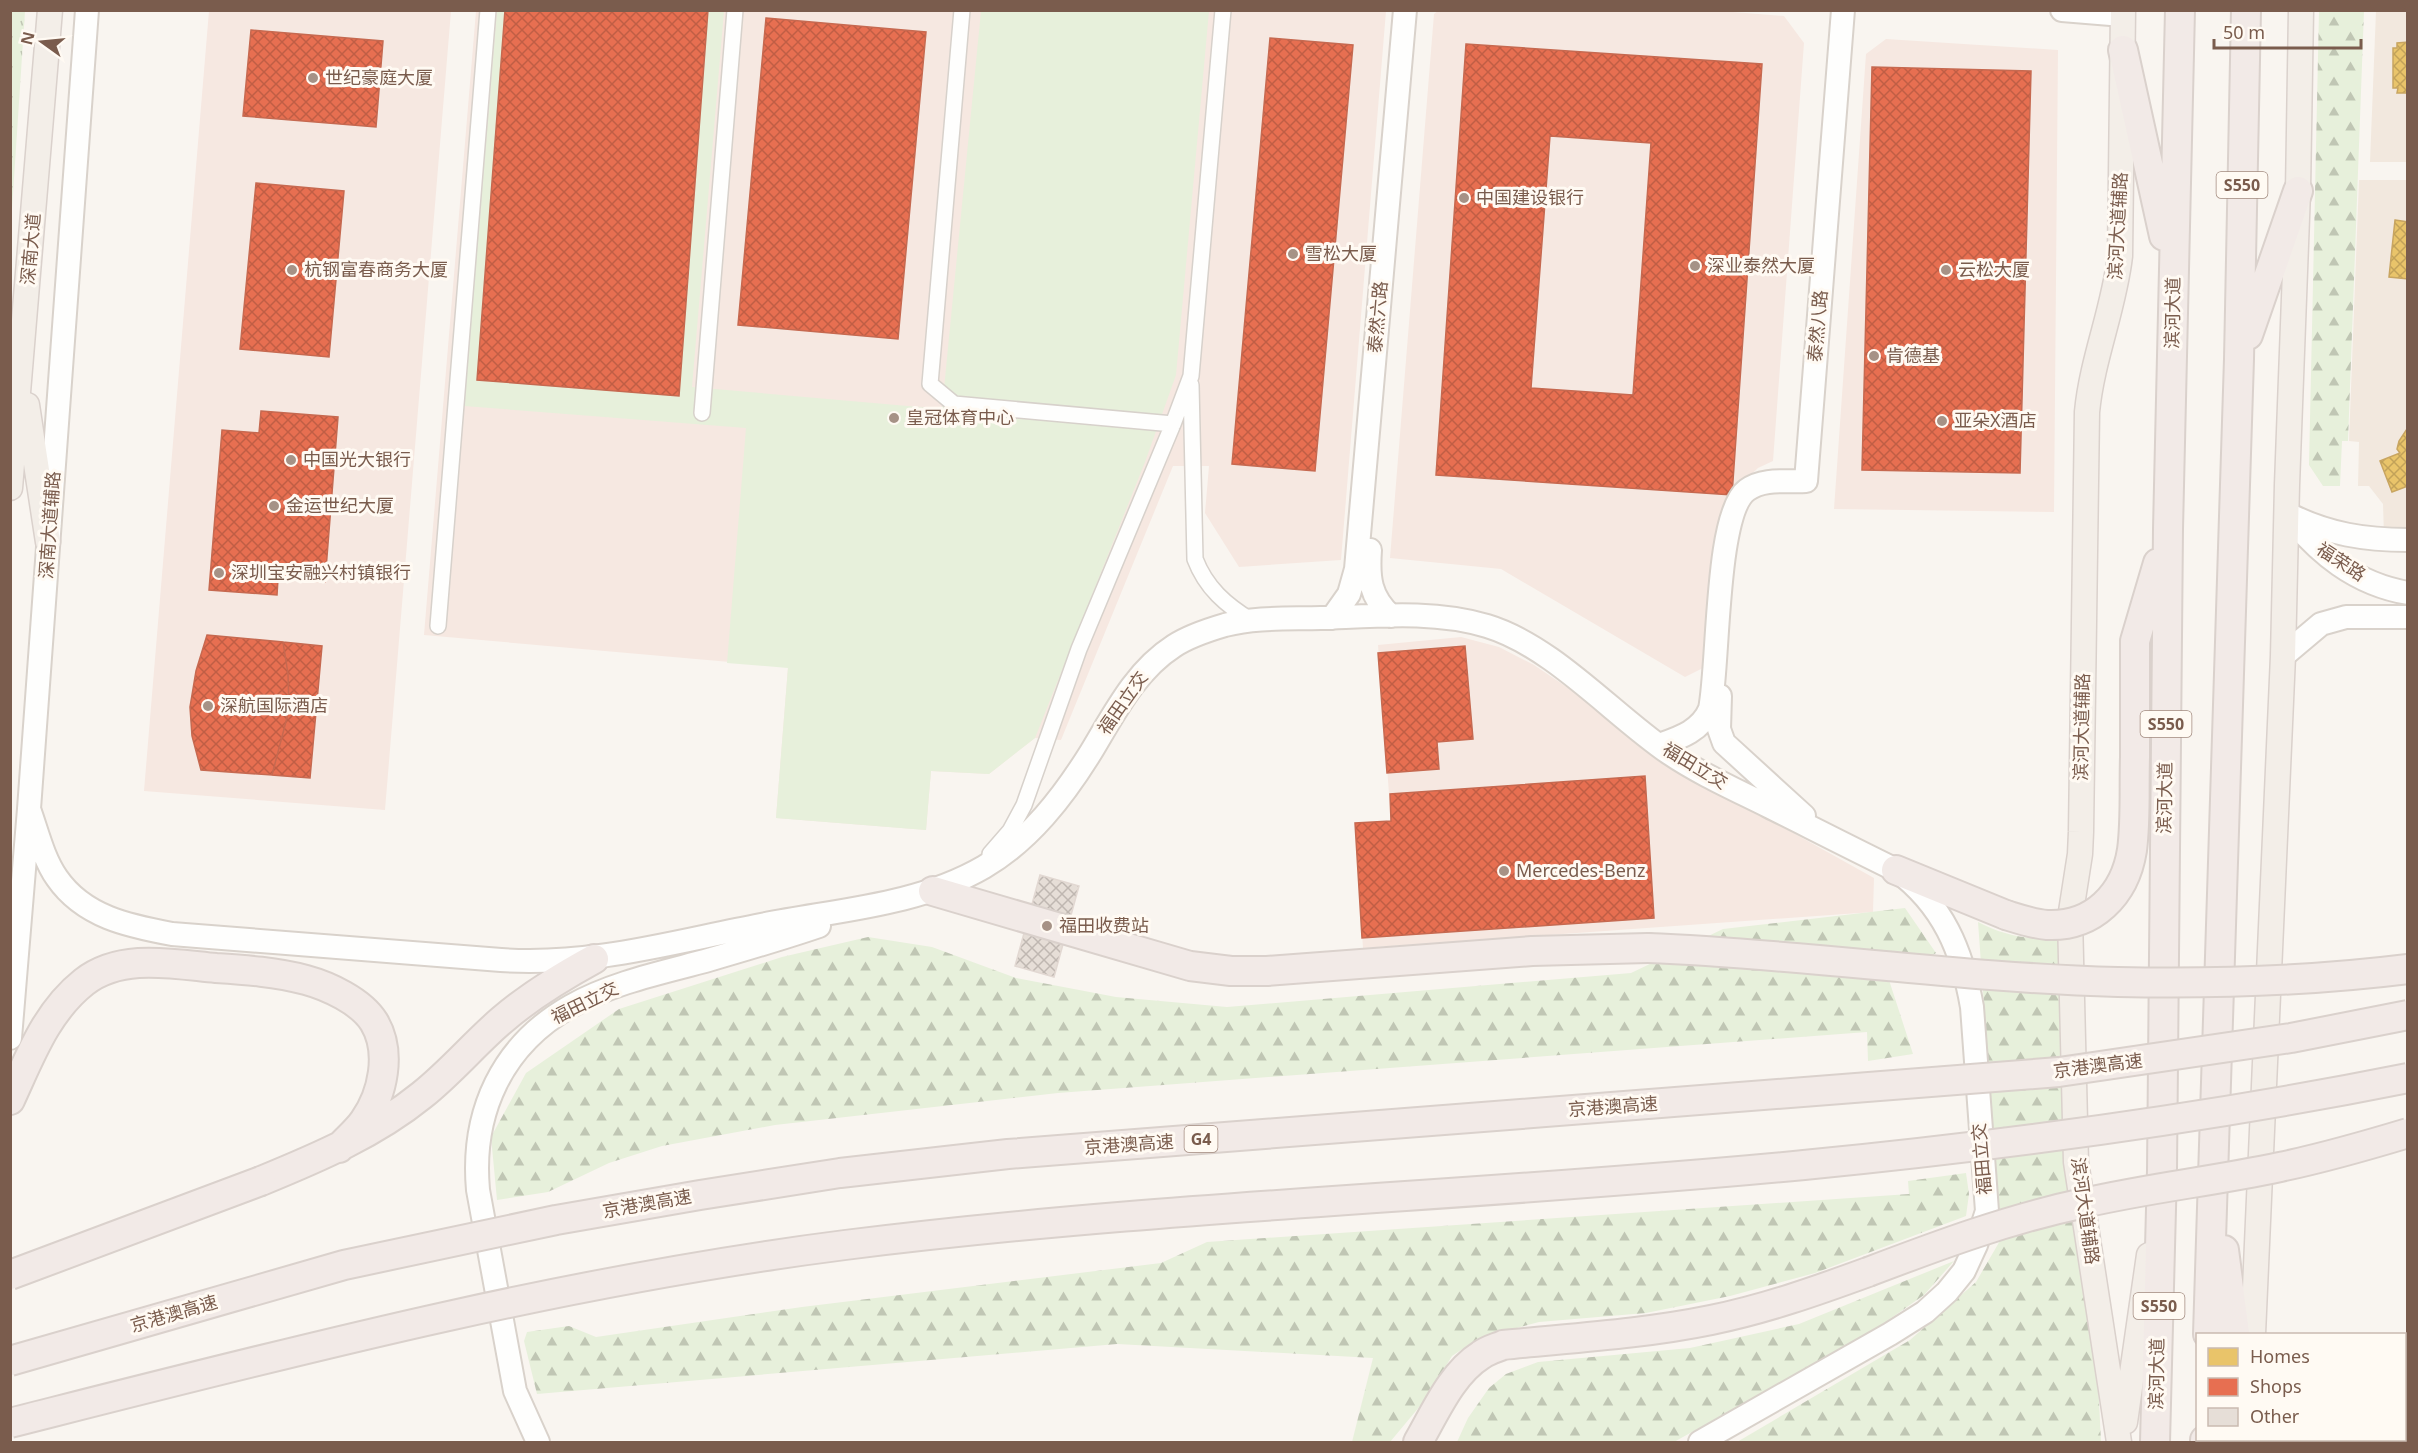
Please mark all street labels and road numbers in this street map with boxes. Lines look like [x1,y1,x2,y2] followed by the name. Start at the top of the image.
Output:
[2102,171,2132,281] street label: 滨河大道辅路
[2216,172,2268,198] road number: S550
[15,212,45,286] street label: 深南大道
[2159,277,2185,349] street label: 滨河大道
[1362,280,1392,354] street label: 泰然六路
[1802,289,1832,363] street label: 泰然八路
[33,470,65,580] street label: 深南大道辅路
[2312,536,2371,586] street label: 福荣路
[1092,666,1153,739] street label: 福田立交
[2068,673,2094,781] street label: 滨河大道辅路
[2140,711,2192,737] road number: S550
[1658,736,1733,794] street label: 福田立交
[2151,762,2177,834] street label: 滨河大道
[547,976,622,1029] street label: 福田立交
[2052,1048,2144,1082] street label: 京港澳高速
[1567,1091,1659,1121] street label: 京港澳高速
[1966,1122,1996,1196] street label: 福田立交
[1184,1126,1218,1152] road number: G4
[1083,1129,1175,1159] street label: 京港澳高速
[2067,1156,2105,1266] street label: 滨河大道辅路
[600,1183,693,1223] street label: 京港澳高速
[127,1289,220,1337] street label: 京港澳高速
[2134,1293,2184,1319] road number: S550
[2143,1338,2169,1410] street label: 滨河大道

